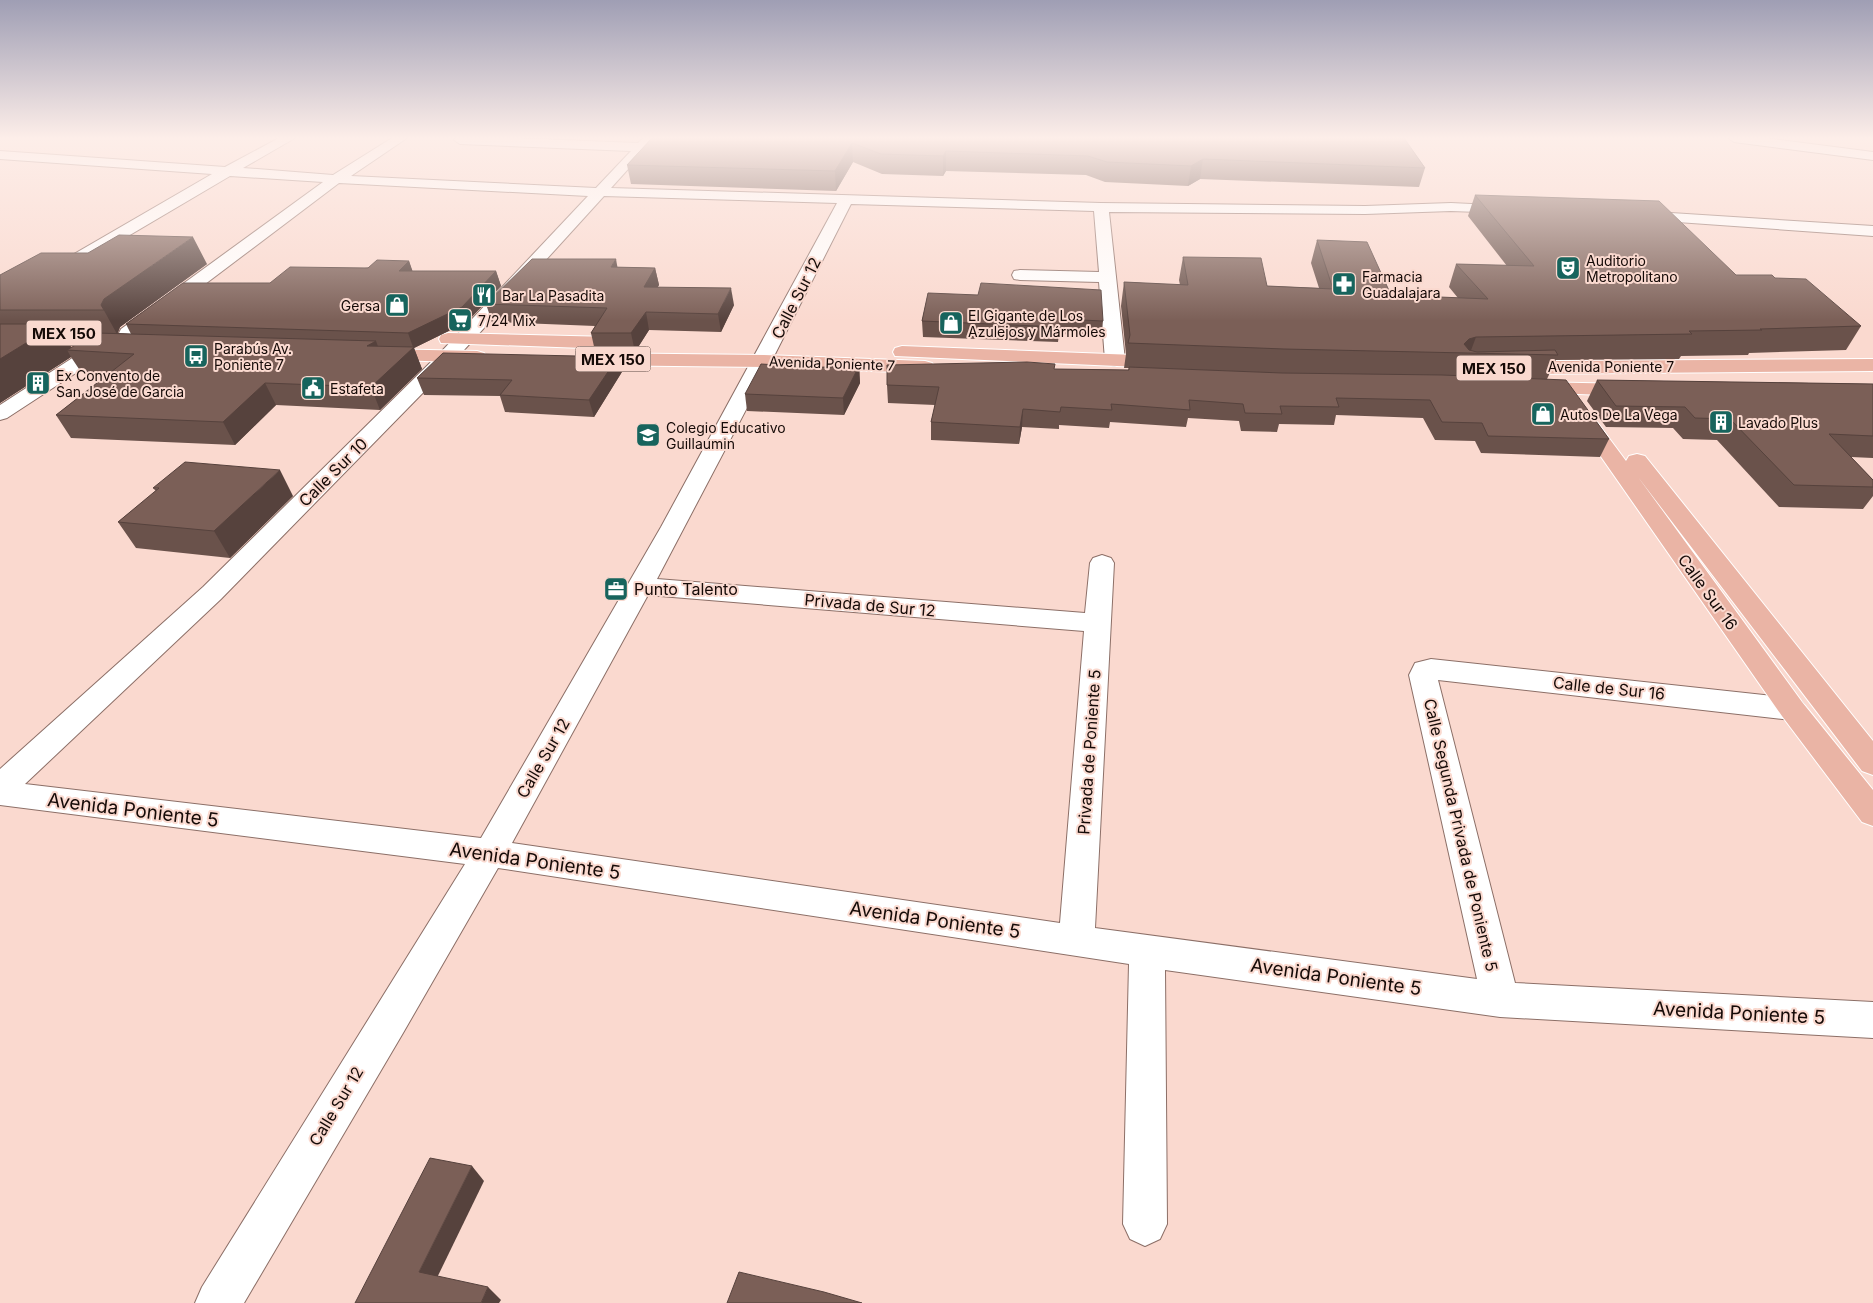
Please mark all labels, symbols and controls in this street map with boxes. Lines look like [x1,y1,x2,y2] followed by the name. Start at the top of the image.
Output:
[1586,252,1678,285] place label: Auditorio Metropolitano
[767,254,825,342] street label: Calle Sur 12
[1555,255,1581,281] theatre icon: Auditorio Metropolitano
[1362,268,1441,301] place label: Farmacia Guadalajara
[1331,271,1357,297] pharmacy icon: Farmacia Guadalajara
[471,282,497,308] restaurant icon: Bar La Pasadita
[502,287,604,304] place label: Bar La Pasadita
[384,292,410,318] shop icon: Gersa
[341,297,380,314] place label: Gersa
[447,307,473,333] supermarket icon: 7/24 Mix
[968,307,1106,340] place label: El Gigante de Los Azulejos y Mármoles
[938,310,964,336] shop icon: El Gigante de Los Azulejos y Mármoles
[478,312,536,329] place label: 7/24 Mix
[27,320,102,346] road number: MEX 150
[214,340,292,373] place label: Parabús Av. Poniente 7
[183,343,209,369] bus stop icon: Parabús Av. Poniente 7
[576,346,650,372] road number: MEX 150
[769,352,895,374] street label: Avenida Poniente 7
[1456,356,1532,380] road number: MEX 150
[1548,358,1674,375] street label: Avenida Poniente 7
[56,367,184,400] place label: Ex Convento de San José de Garcia
[25,370,51,396] building icon: Ex Convento de San José de Garcia
[300,375,326,401] public building icon: Estafeta
[330,380,384,397] place label: Estafeta
[1530,401,1556,427] shop icon: Autos De La Vega
[1560,406,1678,423] place label: Autos De La Vega
[1708,409,1734,435] building icon: Lavado Plus
[1738,414,1818,431] place label: Lavado Plus
[666,419,786,452] place label: Colegio Educativo Guillaumin
[635,422,661,448] school or university icon: Colegio Educativo Guillaumin
[294,433,372,511] street label: Calle Sur 10
[1674,550,1742,634] street label: Calle Sur 16
[603,576,629,602] office icon: Punto Talento
[634,579,738,599] place label: Punto Talento
[804,589,936,621] street label: Privada de Sur 12
[1073,669,1105,835] street label: Privada de Poniente 5
[1552,672,1666,704] street label: Calle de Sur 16
[1420,697,1502,973] street label: Calle Segunda Privada de Poniente 5
[512,715,574,801] street label: Calle Sur 12
[46,788,220,832] street label: Avenida Poniente 5
[448,838,622,884] street label: Avenida Poniente 5
[848,897,1022,943] street label: Avenida Poniente 5
[1249,954,1423,1000] street label: Avenida Poniente 5
[1652,997,1826,1029] street label: Avenida Poniente 5
[305,1063,367,1149] street label: Calle Sur 12

